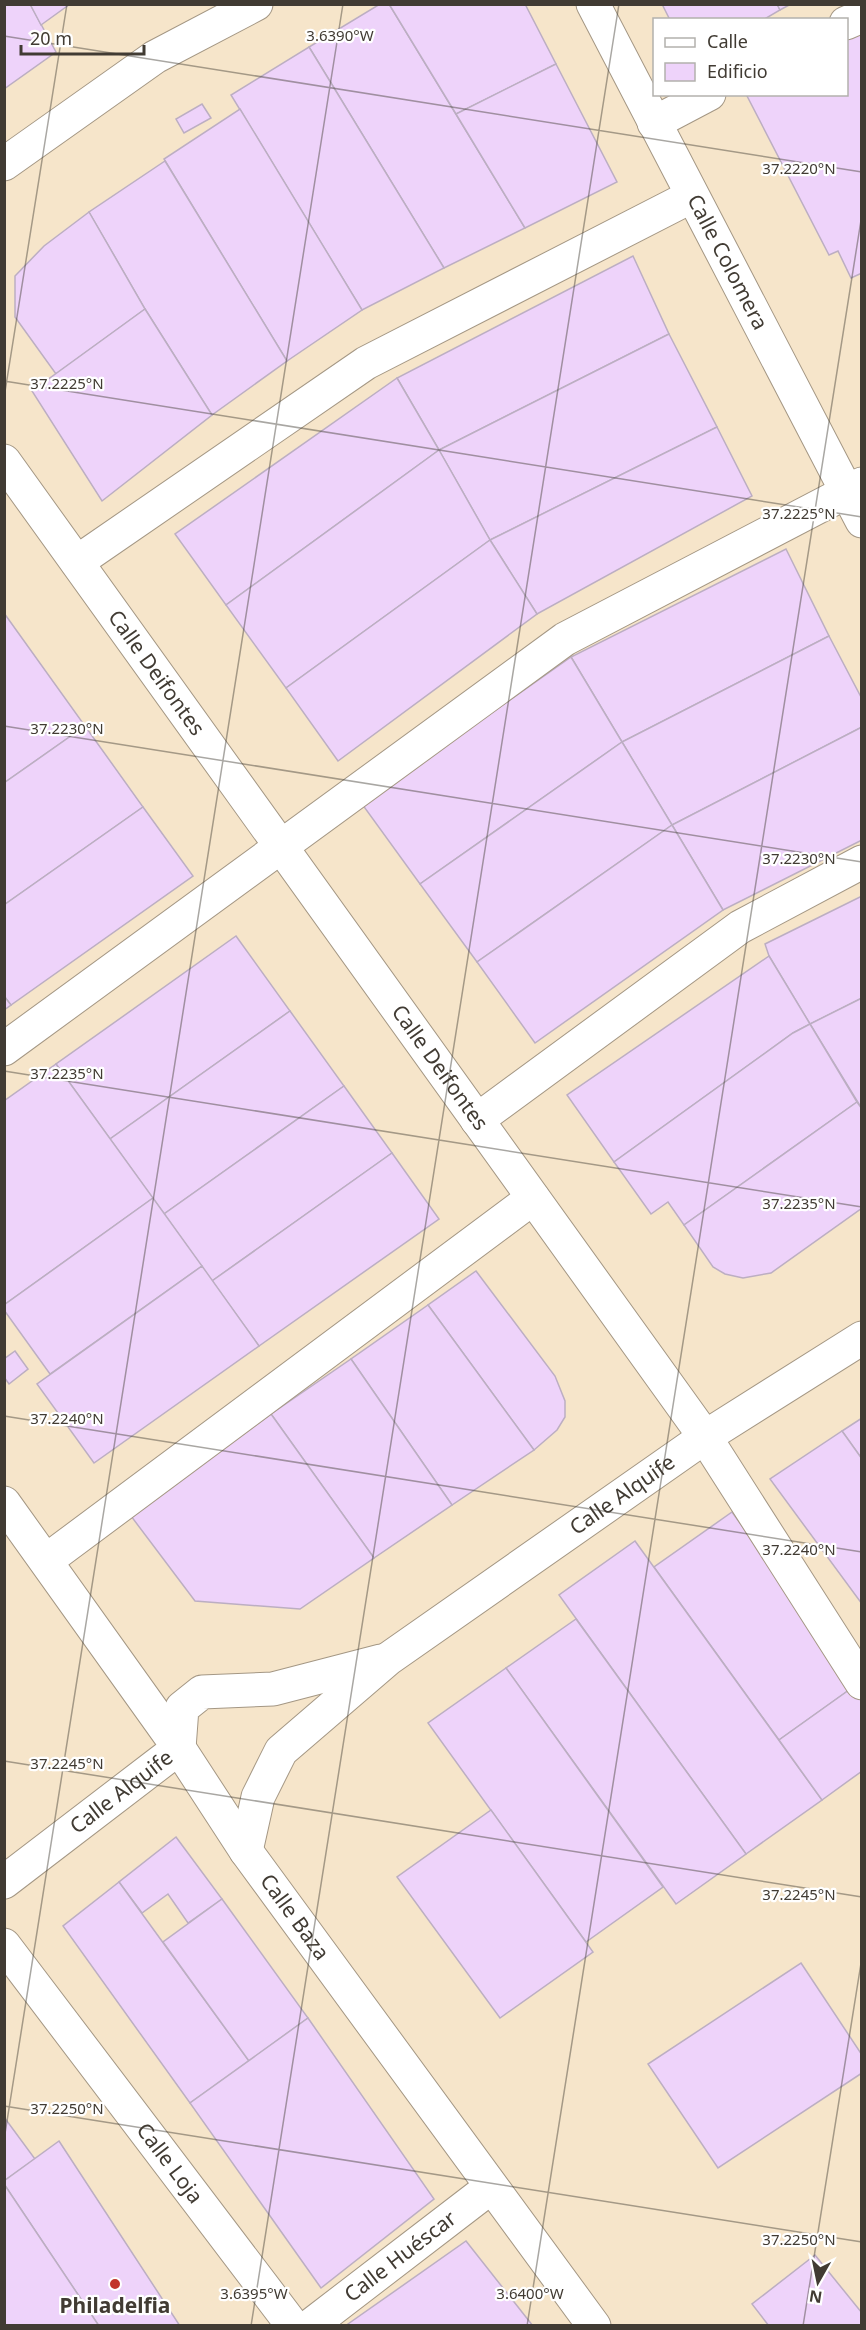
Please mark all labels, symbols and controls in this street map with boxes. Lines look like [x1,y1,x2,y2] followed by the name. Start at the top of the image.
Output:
[21,18,144,56] scale bar
[653,18,848,96] legend
[306,25,374,45] text: 3.6390°W
[30,26,72,50] text: 20 m
[707,29,748,53] text: Calle
[707,59,768,83] text: Edificio
[762,158,836,178] text: 37.2220°N
[681,189,775,334] street label: Calle Colomera
[30,373,104,393] text: 37.2225°N
[762,503,836,523] text: 37.2225°N
[102,604,212,741] street label: Calle Deifontes
[30,718,104,738] text: 37.2230°N
[762,848,836,868] text: 37.2230°N
[386,999,495,1136] street label: Calle Deifontes
[30,1063,104,1083] text: 37.2235°N
[762,1193,836,1213] text: 37.2235°N
[30,1408,104,1428] text: 37.2240°N
[564,1447,680,1541] street label: Calle Alquife
[762,1539,836,1559] text: 37.2240°N
[64,1743,178,1840] street label: Calle Alquife
[30,1753,104,1773] text: 37.2245°N
[254,1868,336,1965] street label: Calle Baza
[762,1884,836,1904] text: 37.2245°N
[30,2098,104,2118] text: 37.2250°N
[131,2117,210,2209] street label: Calle Loja
[338,2204,462,2308] street label: Calle Huéscar
[762,2229,836,2249] text: 37.2250°N
[788,2252,848,2312] north arrow
[108,2277,122,2291] marker: Philadelfia
[220,2283,288,2303] text: 3.6395°W
[496,2283,564,2303] text: 3.6400°W
[808,2285,824,2309] text: N
[60,2291,170,2319] place label: Philadelfia

